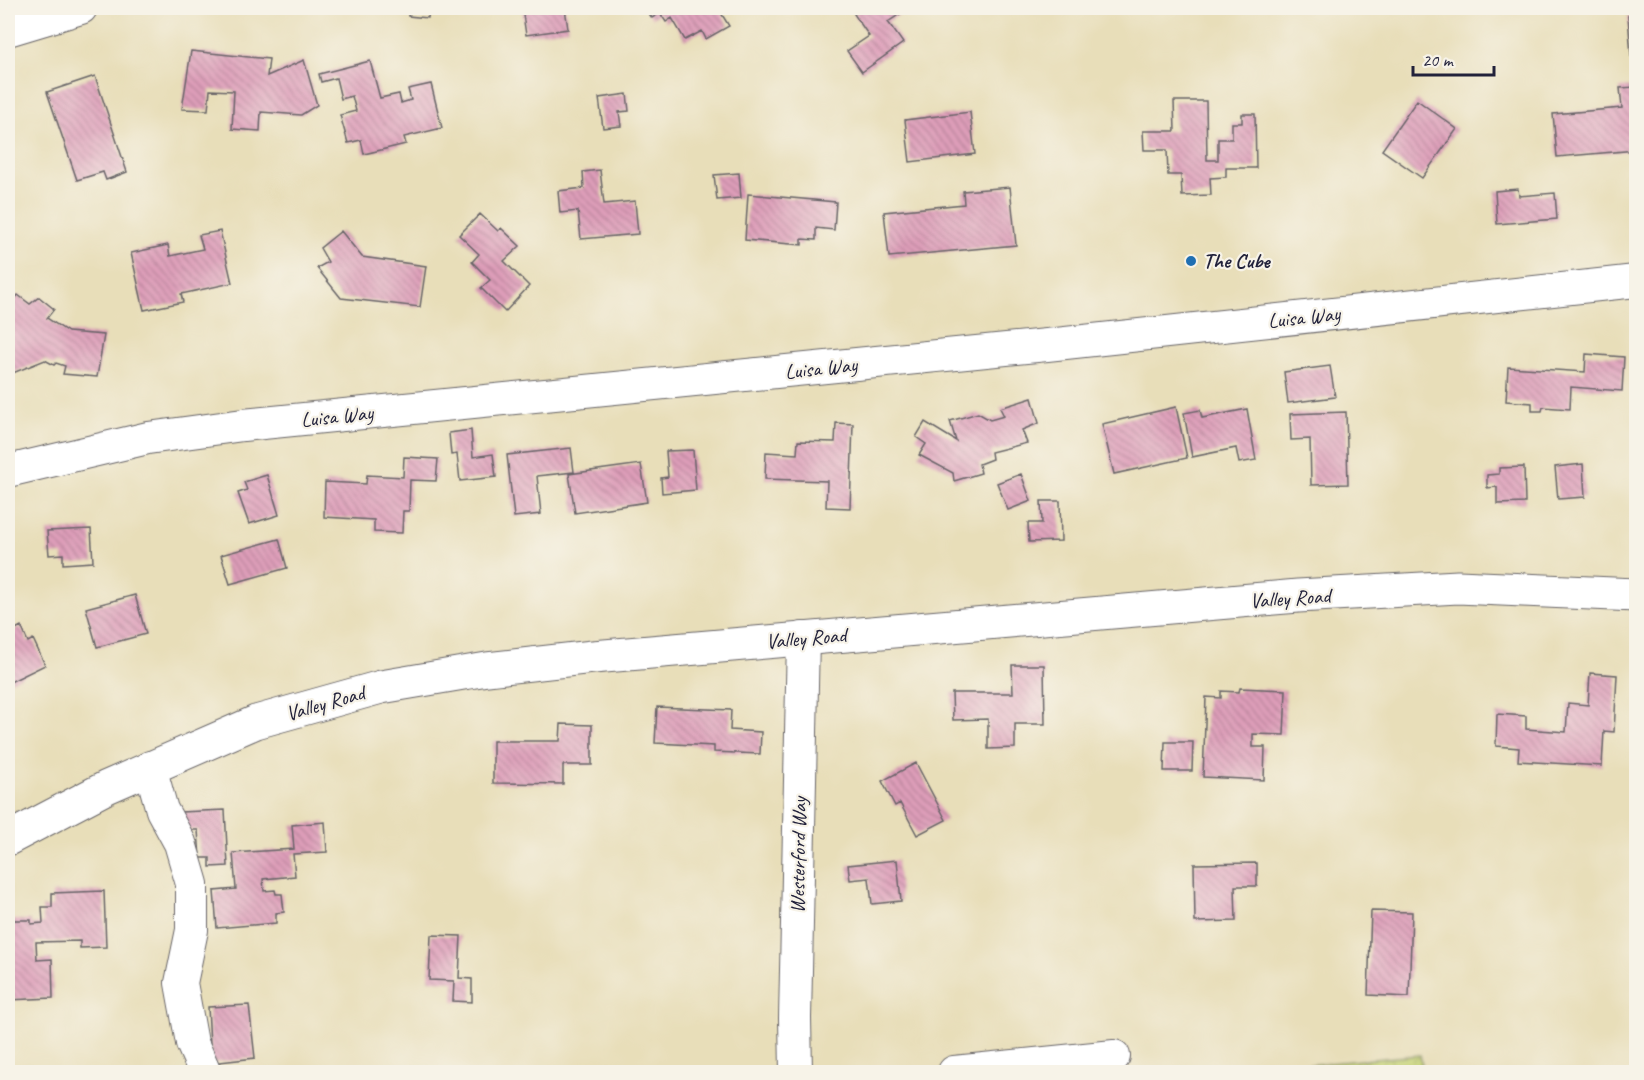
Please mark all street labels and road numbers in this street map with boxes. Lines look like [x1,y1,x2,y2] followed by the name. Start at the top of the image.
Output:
[1267,300,1343,334] street label: Luisa Way
[784,351,860,385] street label: Luisa Way
[300,399,376,433] street label: Luisa Way
[1249,582,1335,614] street label: Valley Road
[765,621,851,654] street label: Valley Road
[283,678,371,727] street label: Valley Road
[784,795,812,913] street label: Westerford Way

